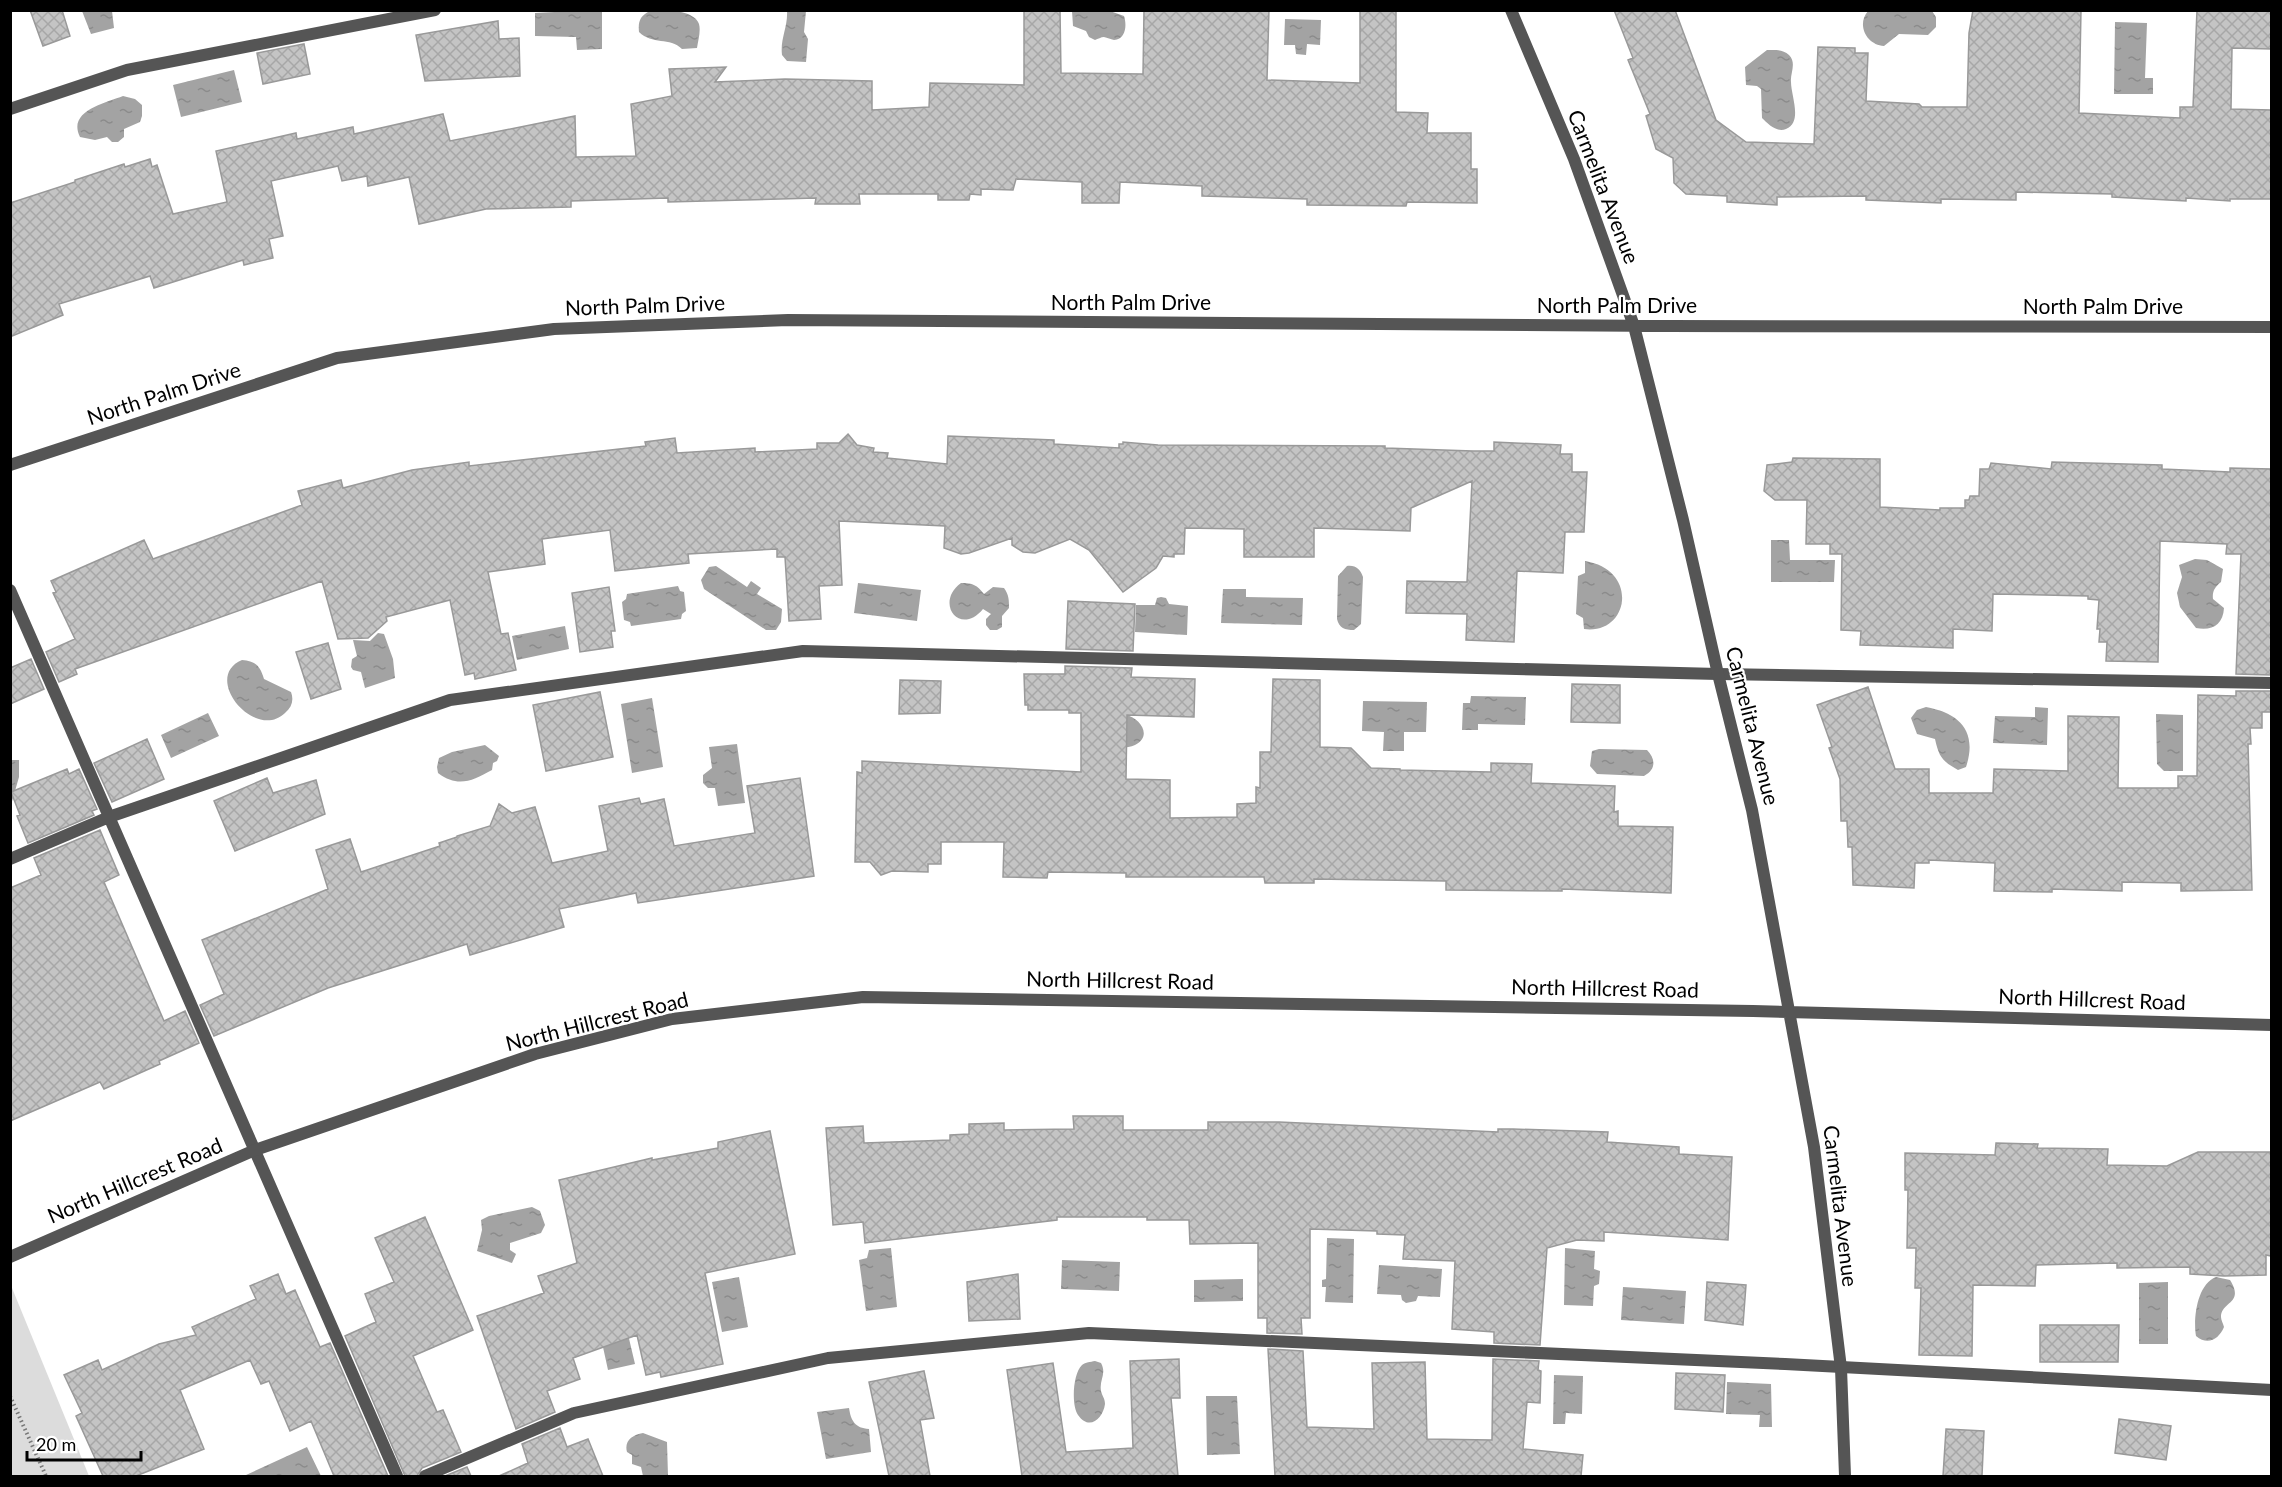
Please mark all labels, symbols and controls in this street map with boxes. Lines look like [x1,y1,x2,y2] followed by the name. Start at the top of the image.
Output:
[1564,106,1645,267] street label: Carmelita Avenue
[564,289,725,320] street label: North Palm Drive
[1051,289,1211,314] street label: North Palm Drive
[1537,292,1697,317] street label: North Palm Drive
[2023,293,2183,318] street label: North Palm Drive
[83,356,244,429] street label: North Palm Drive
[1722,644,1785,808] street label: Carmelita Avenue
[1026,965,1214,994] street label: North Hillcrest Road
[1511,973,1699,1002] street label: North Hillcrest Road
[1998,983,2186,1014] street label: North Hillcrest Road
[503,986,691,1055] street label: North Hillcrest Road
[1819,1124,1864,1288] street label: Carmelita Avenue
[43,1131,226,1228] street label: North Hillcrest Road
[27,1424,141,1462] scale bar
[36,1433,76,1455] text: 20 m

